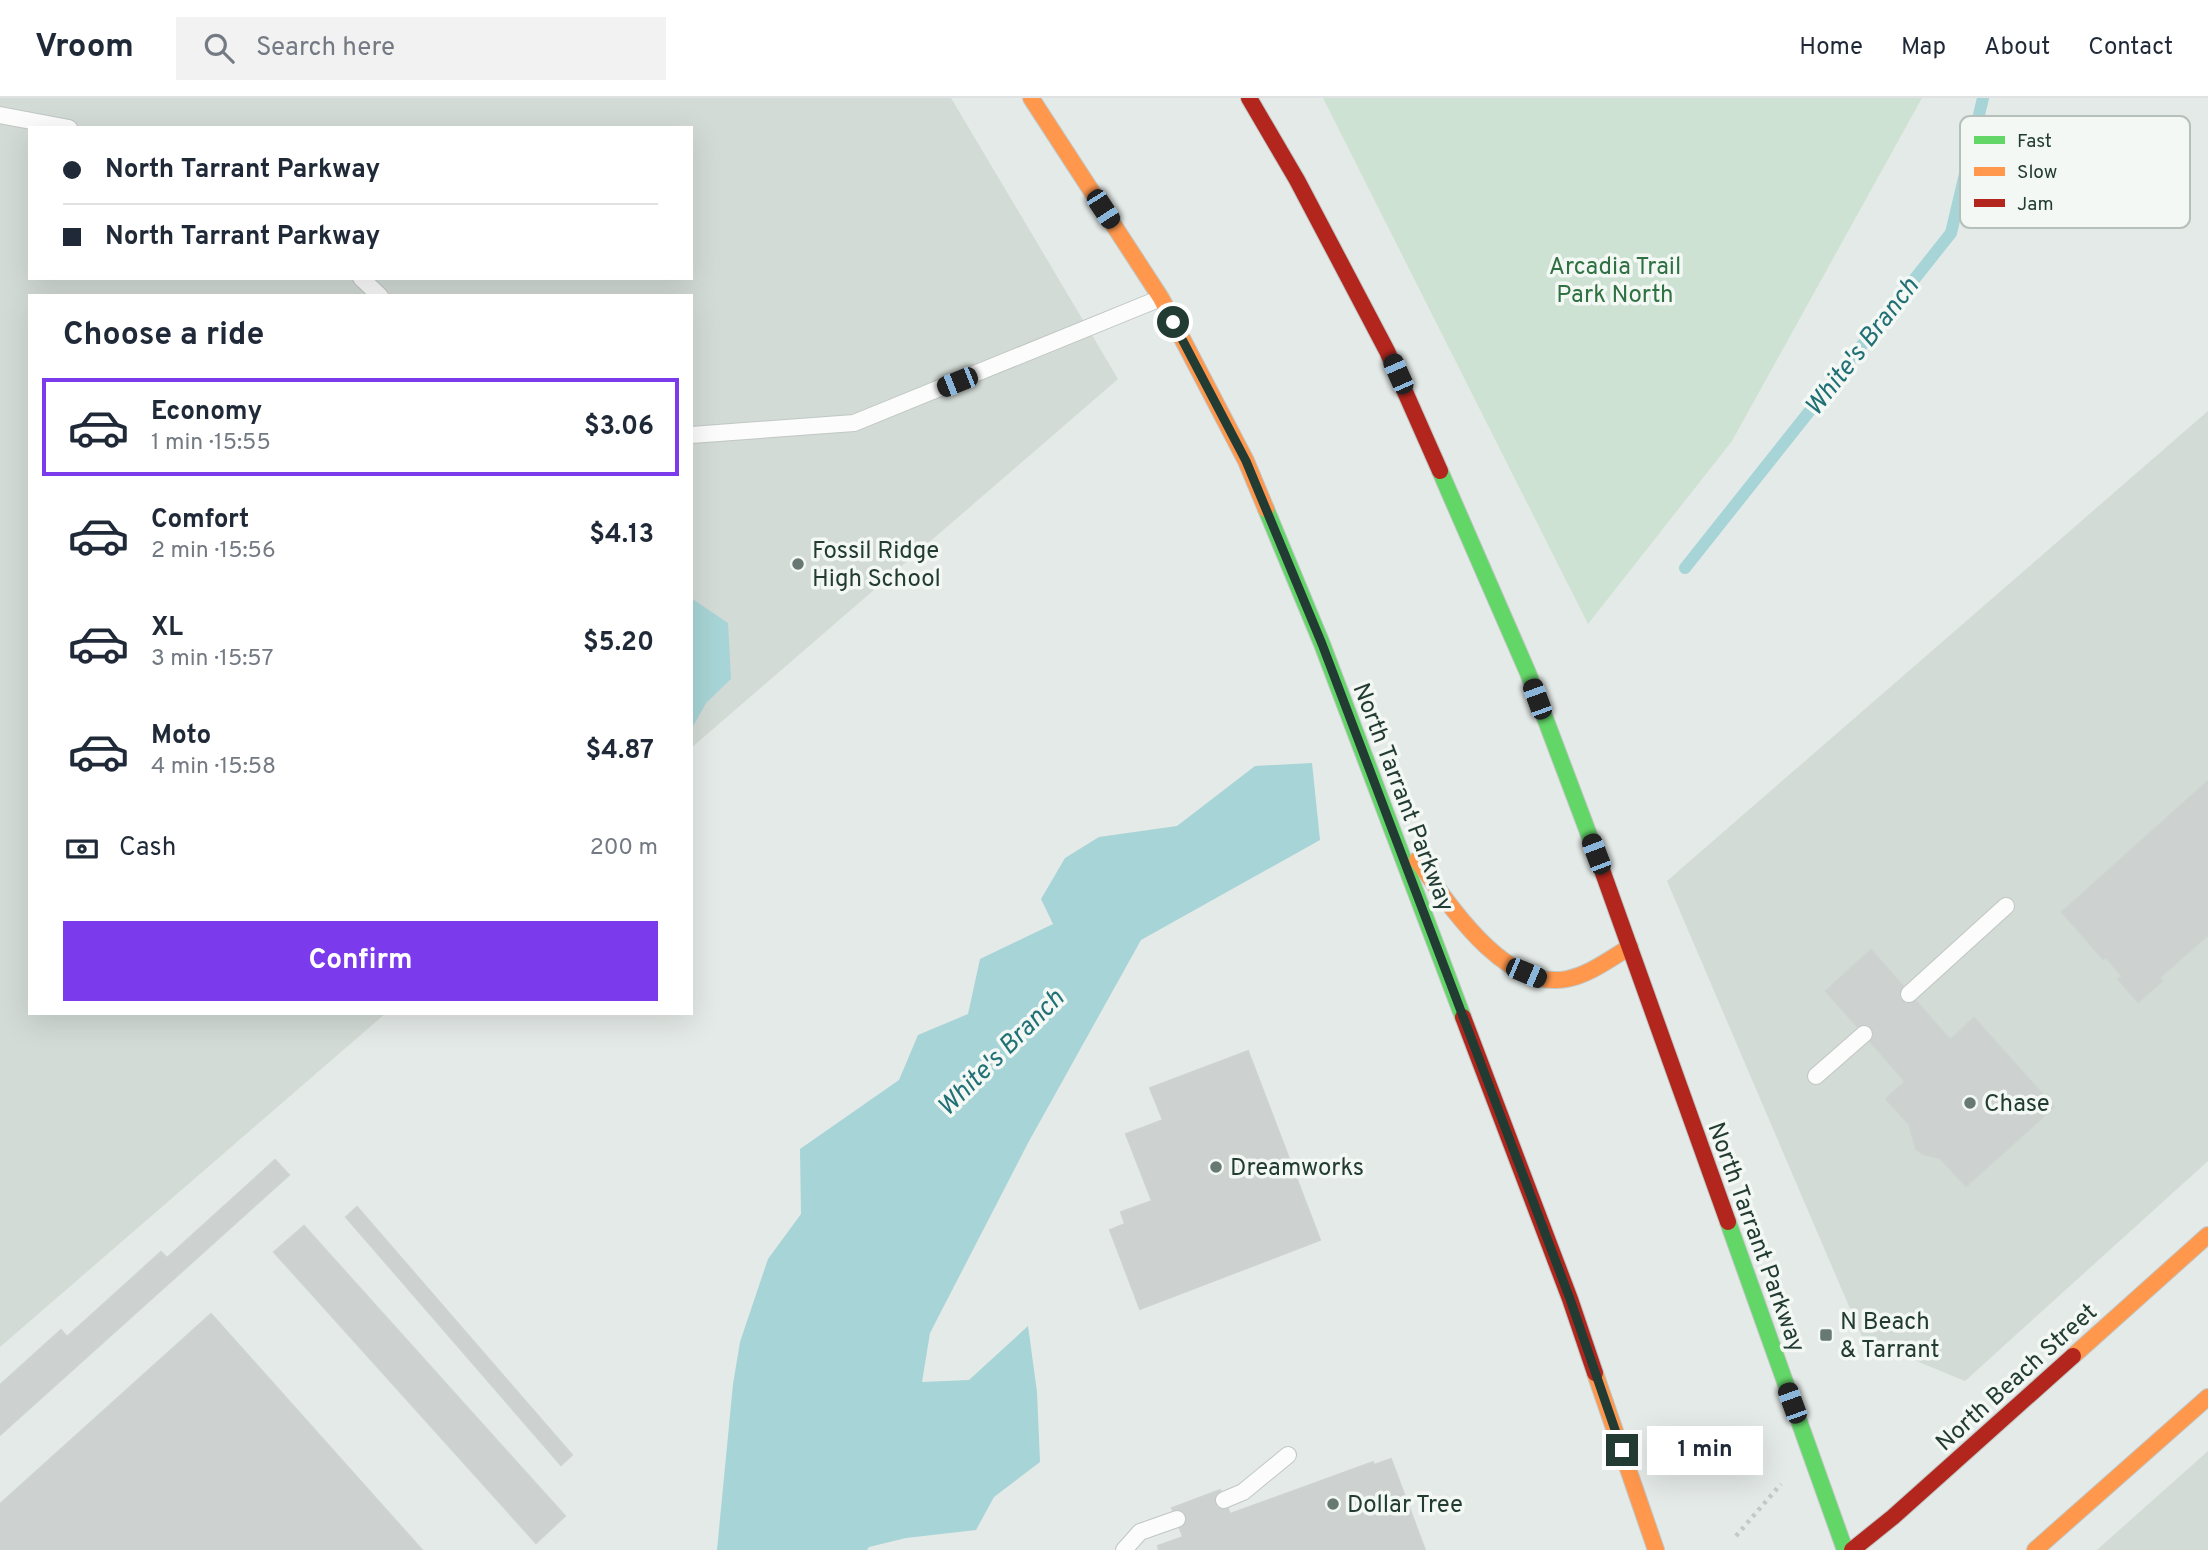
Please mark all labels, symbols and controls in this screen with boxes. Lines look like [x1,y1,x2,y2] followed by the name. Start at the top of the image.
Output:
[176,17,666,80] search box
[35,27,134,69] text: Vroom
[200,29,238,67] icon: search
[256,32,395,65] text: Search here
[1799,33,1863,63] text: Home
[1901,33,1946,63] text: Map
[1984,33,2050,63] text: About
[2088,33,2173,63] text: Contact
[1960,116,2190,228] legend
[2017,130,2052,154] text: Fast
[105,154,380,187] text: North Tarrant Parkway
[2017,161,2057,185] text: Slow
[1083,186,1124,232] car
[2017,193,2054,217] text: Jam
[105,221,380,254] text: North Tarrant Parkway
[1549,253,1681,311] park label: Arcadia Trail Park North
[1799,272,1927,423] water label: White's Branch
[1157,306,1189,338] route start
[63,316,264,356] text: Choose a ride
[1380,351,1417,397] car
[934,364,981,400] car
[67,396,130,459] icon: car
[151,396,262,429] text: Economy
[584,411,654,444] text: $3.06
[151,429,271,458] text: 1 min · 15:55
[67,504,130,567] icon: car
[151,504,249,537] text: Comfort
[589,519,654,552] text: $4.13
[151,537,276,566] text: 2 min · 15:56
[812,537,941,595] place label: Fossil Ridge High School
[790,556,806,572] marker: Fossil Ridge High School
[67,612,130,675] icon: car
[151,612,183,645] text: XL
[583,627,654,660] text: $5.20
[151,645,273,674] text: 3 min · 15:57
[1520,676,1555,722] car
[1345,679,1460,916] street label: North Tarrant Parkway
[67,720,130,783] icon: car
[151,720,211,753] text: Moto
[586,735,654,768] text: $4.87
[151,753,276,782] text: 4 min · 15:58
[63,830,101,868] icon: cash
[1579,831,1614,877] car
[119,832,176,865] text: Cash
[590,834,658,863] text: 200 m
[63,921,658,1001] button: Confirm
[1503,955,1550,991] car
[931,983,1072,1124] water label: White's Branch
[1984,1090,2050,1120] place label: Chase
[1962,1095,1978,1111] marker: Chase
[1700,1119,1811,1357] street label: North Tarrant Parkway
[1230,1154,1364,1184] place label: Dreamworks
[1208,1159,1224,1175] marker: Dreamworks
[1930,1298,2104,1459] street label: North Beach Street
[1840,1308,1940,1366] place label: N Beach & Tarrant
[1818,1327,1834,1343] marker: N Beach & Tarrant
[1775,1380,1810,1426] car
[1646,1426,1762,1474] callout: 1 min
[1606,1434,1638,1466] route end
[1677,1436,1733,1465] text: 1 min
[1347,1491,1463,1521] place label: Dollar Tree
[1325,1496,1341,1512] marker: Dollar Tree

